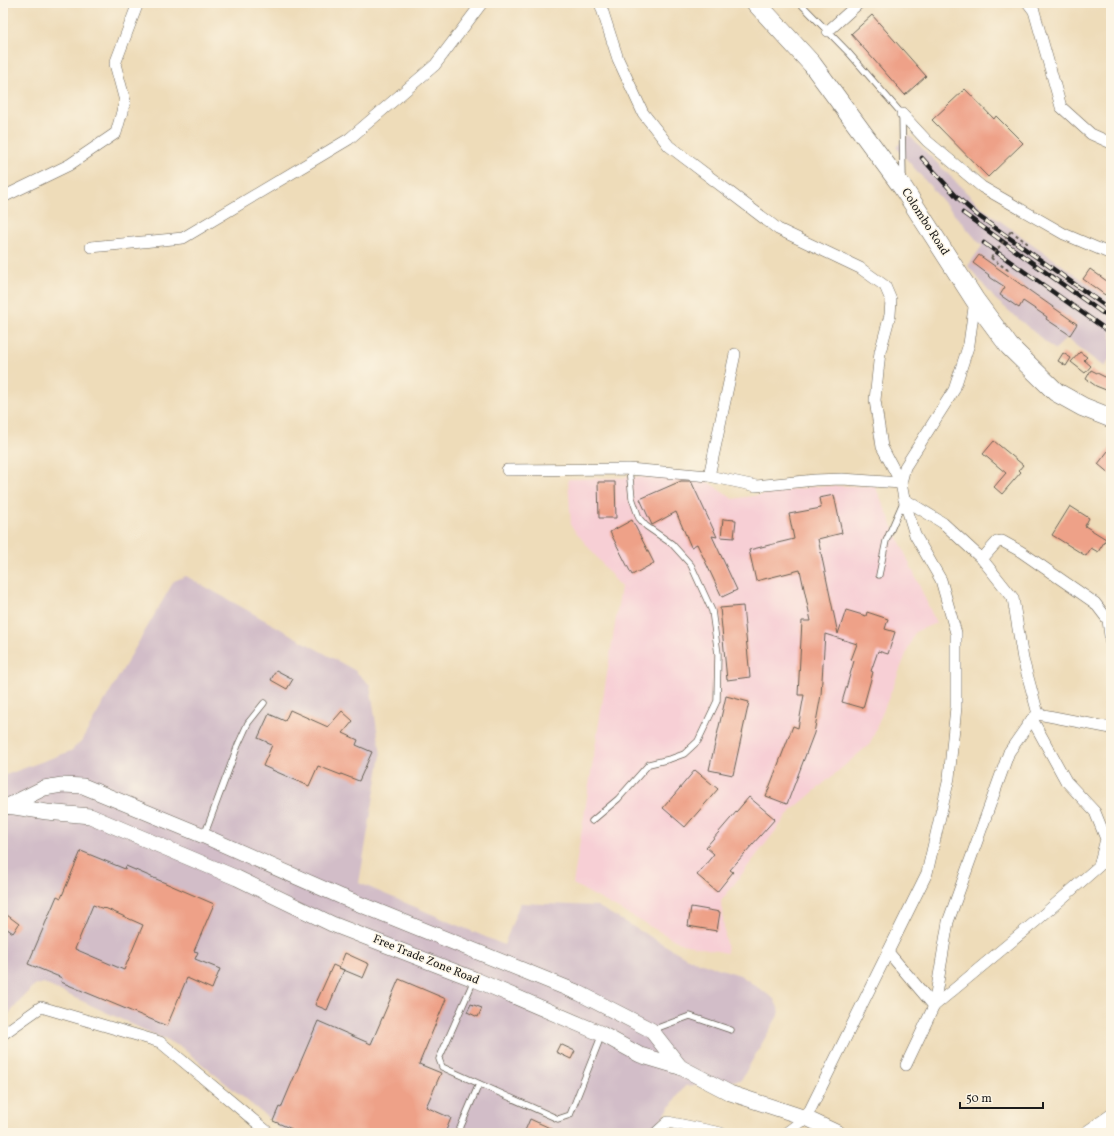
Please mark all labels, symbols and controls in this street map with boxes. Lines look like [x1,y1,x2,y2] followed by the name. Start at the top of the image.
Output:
[897,185,953,259] street label: Colombo Road
[370,931,482,989] street label: Free Trade Zone Road
[960,1084,1043,1110] scale bar
[966,1091,992,1107] text: 50 m

